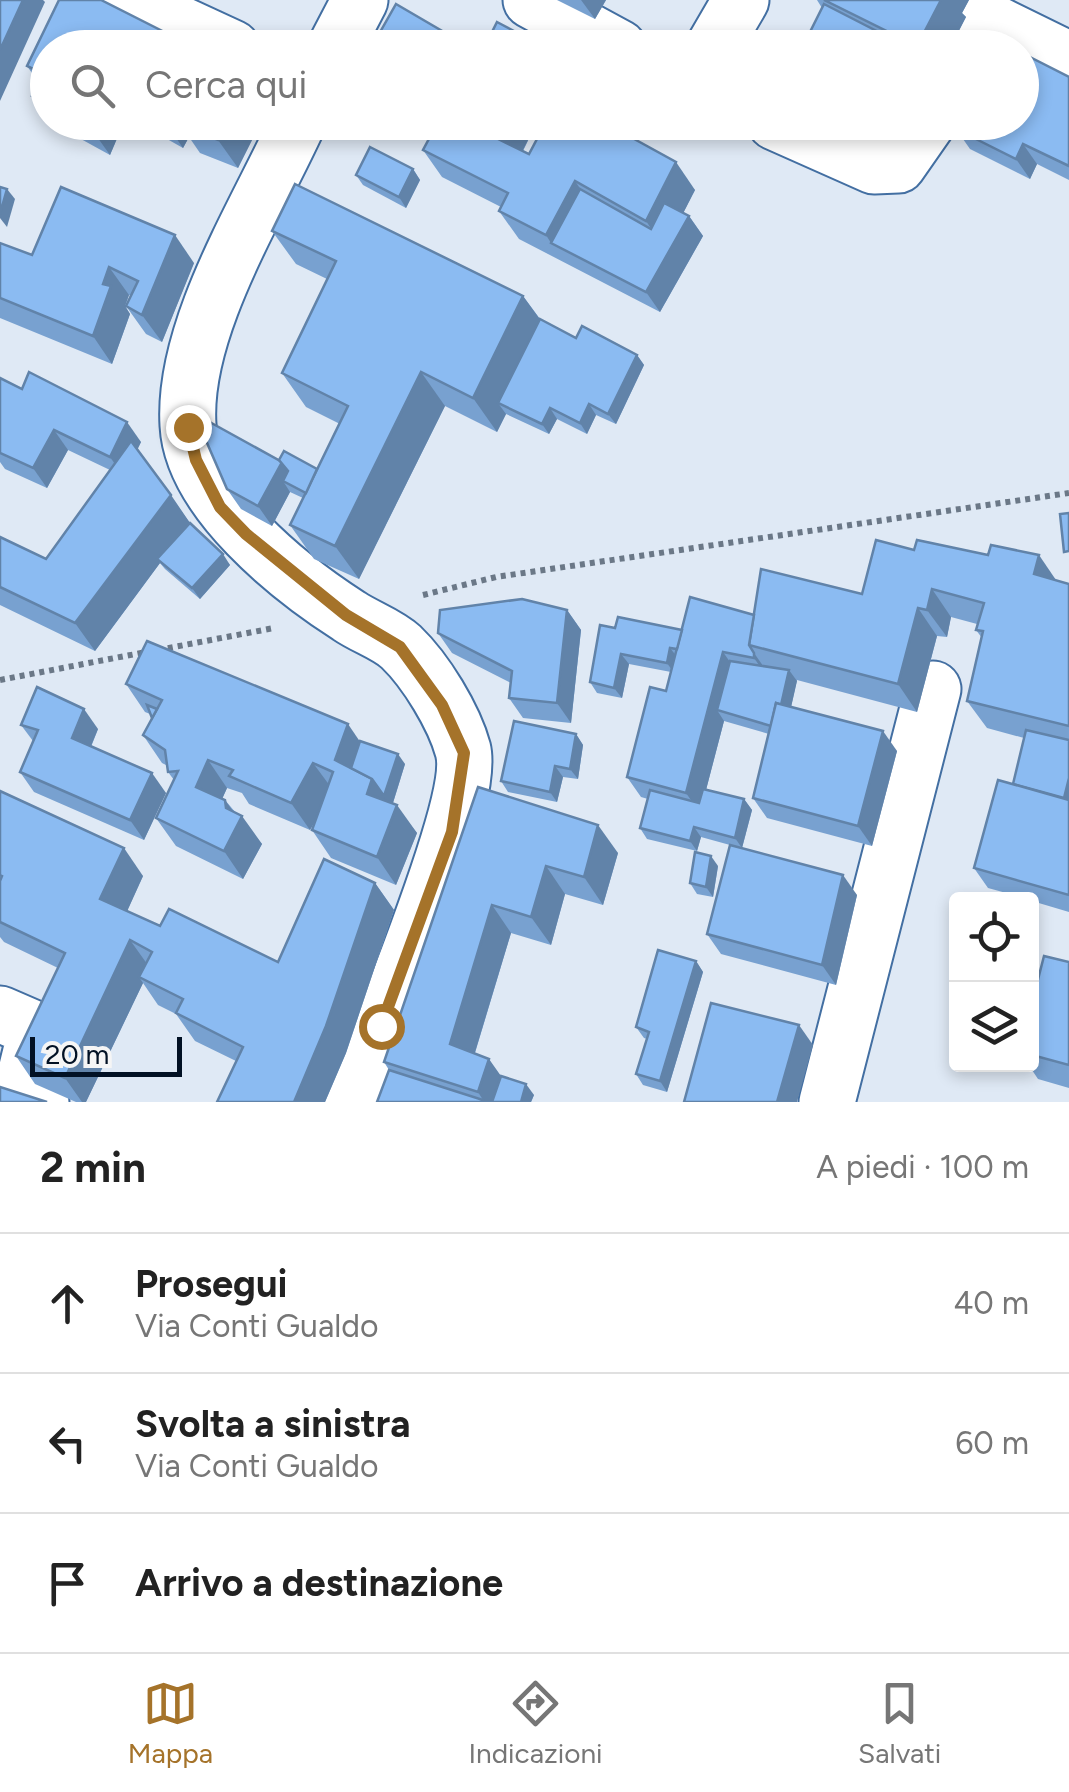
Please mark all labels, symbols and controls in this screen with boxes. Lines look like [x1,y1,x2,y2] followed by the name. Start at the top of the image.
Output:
[30,30,1039,140] search box
[65,58,120,113] icon: search
[145,62,307,108] text: Cerca qui
[166,405,212,451] route end
[949,892,1039,1072] map controls
[949,892,1039,982] button: locate
[949,982,1039,1072] button: layers
[359,1004,405,1050] route start
[30,1032,182,1076] scale bar
[45,1037,109,1071] text: 20 m
[40,1142,146,1193] text: 2 min
[816,1148,1029,1186] text: A piedi · 100 m
[135,1261,287,1307] text: Prosegui
[40,1276,95,1331] icon: ahead
[953,1284,1029,1322] text: 40 m
[135,1307,379,1345] text: Via Conti Gualdo
[135,1401,410,1447] text: Svolta a sinistra
[40,1416,95,1471] icon: left
[955,1424,1029,1462] text: 60 m
[135,1447,379,1485] text: Via Conti Gualdo
[40,1556,95,1611] icon: arrive
[135,1560,503,1606] text: Arrivo a destinazione
[128,1676,213,1770] tab: Mappa
[468,1676,603,1770] tab: Indicazioni
[858,1676,941,1770] tab: Salvati

